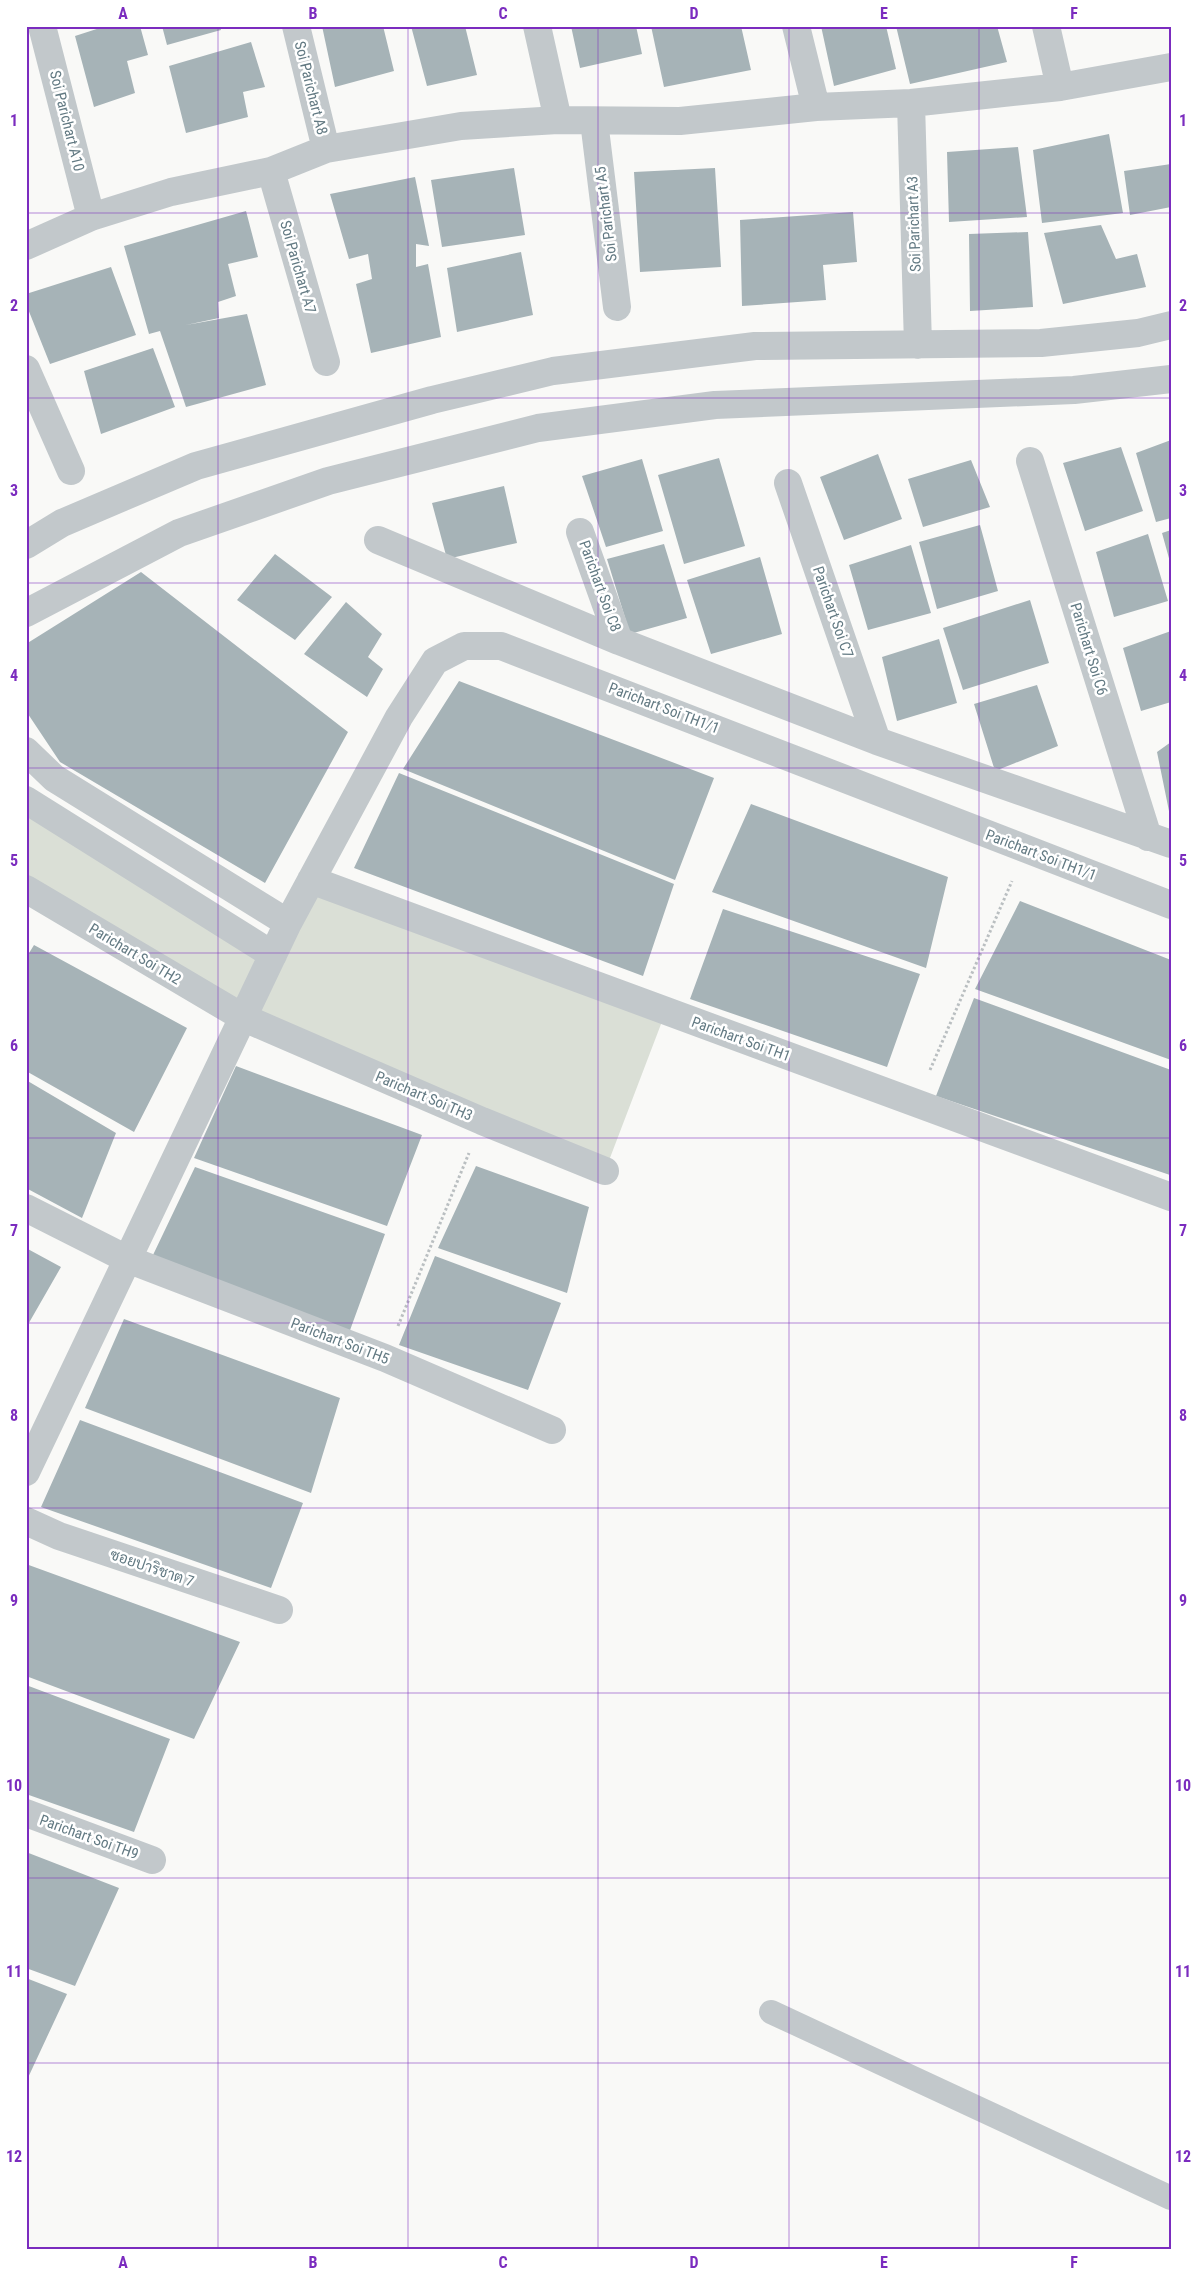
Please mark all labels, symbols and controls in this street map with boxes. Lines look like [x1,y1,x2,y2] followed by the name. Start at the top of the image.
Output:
[118,4,128,23] text: A
[309,4,318,23] text: B
[498,4,508,23] text: C
[689,4,699,23] text: D
[880,4,888,23] text: E
[1070,4,1078,23] text: F
[291,39,331,137] street label: Soi Parichart A8
[46,69,88,173] street label: Soi Parichart A10
[10,111,18,130] text: 1
[1179,111,1187,130] text: 1
[591,165,621,263] street label: Soi Parichart A5
[903,176,925,272] street label: Soi Parichart A3
[276,218,320,316] street label: Soi Parichart A7
[10,296,18,315] text: 2
[1179,296,1187,315] text: 2
[10,481,18,500] text: 3
[1179,481,1187,500] text: 3
[575,538,625,634] street label: Parichart Soi C8
[809,564,857,660] street label: Parichart Soi C7
[1066,601,1112,697] street label: Parichart Soi C6
[10,666,18,685] text: 4
[1179,666,1187,685] text: 4
[606,679,722,737] street label: Parichart Soi TH1/1
[983,826,1099,884] street label: Parichart Soi TH1/1
[10,851,18,870] text: 5
[1179,851,1187,870] text: 5
[86,919,184,989] street label: Parichart Soi TH2
[689,1013,793,1065] street label: Parichart Soi TH1
[10,1036,18,1055] text: 6
[1179,1036,1187,1055] text: 6
[373,1067,475,1125] street label: Parichart Soi TH3
[10,1221,18,1240] text: 7
[1179,1221,1187,1240] text: 7
[288,1314,392,1368] street label: Parichart Soi TH5
[10,1406,18,1425] text: 8
[1179,1406,1187,1425] text: 8
[108,1545,196,1591] street label: ซอยปาริชาต 7
[10,1591,18,1610] text: 9
[1179,1591,1187,1610] text: 9
[6,1776,22,1795] text: 10
[1175,1776,1191,1795] text: 10
[37,1811,141,1863] street label: Parichart Soi TH9
[6,1962,22,1981] text: 11
[1175,1962,1191,1981] text: 11
[6,2147,22,2166] text: 12
[1175,2147,1191,2166] text: 12
[118,2253,128,2272] text: A
[309,2253,318,2272] text: B
[498,2253,508,2272] text: C
[689,2253,699,2272] text: D
[880,2253,888,2272] text: E
[1070,2253,1078,2272] text: F

